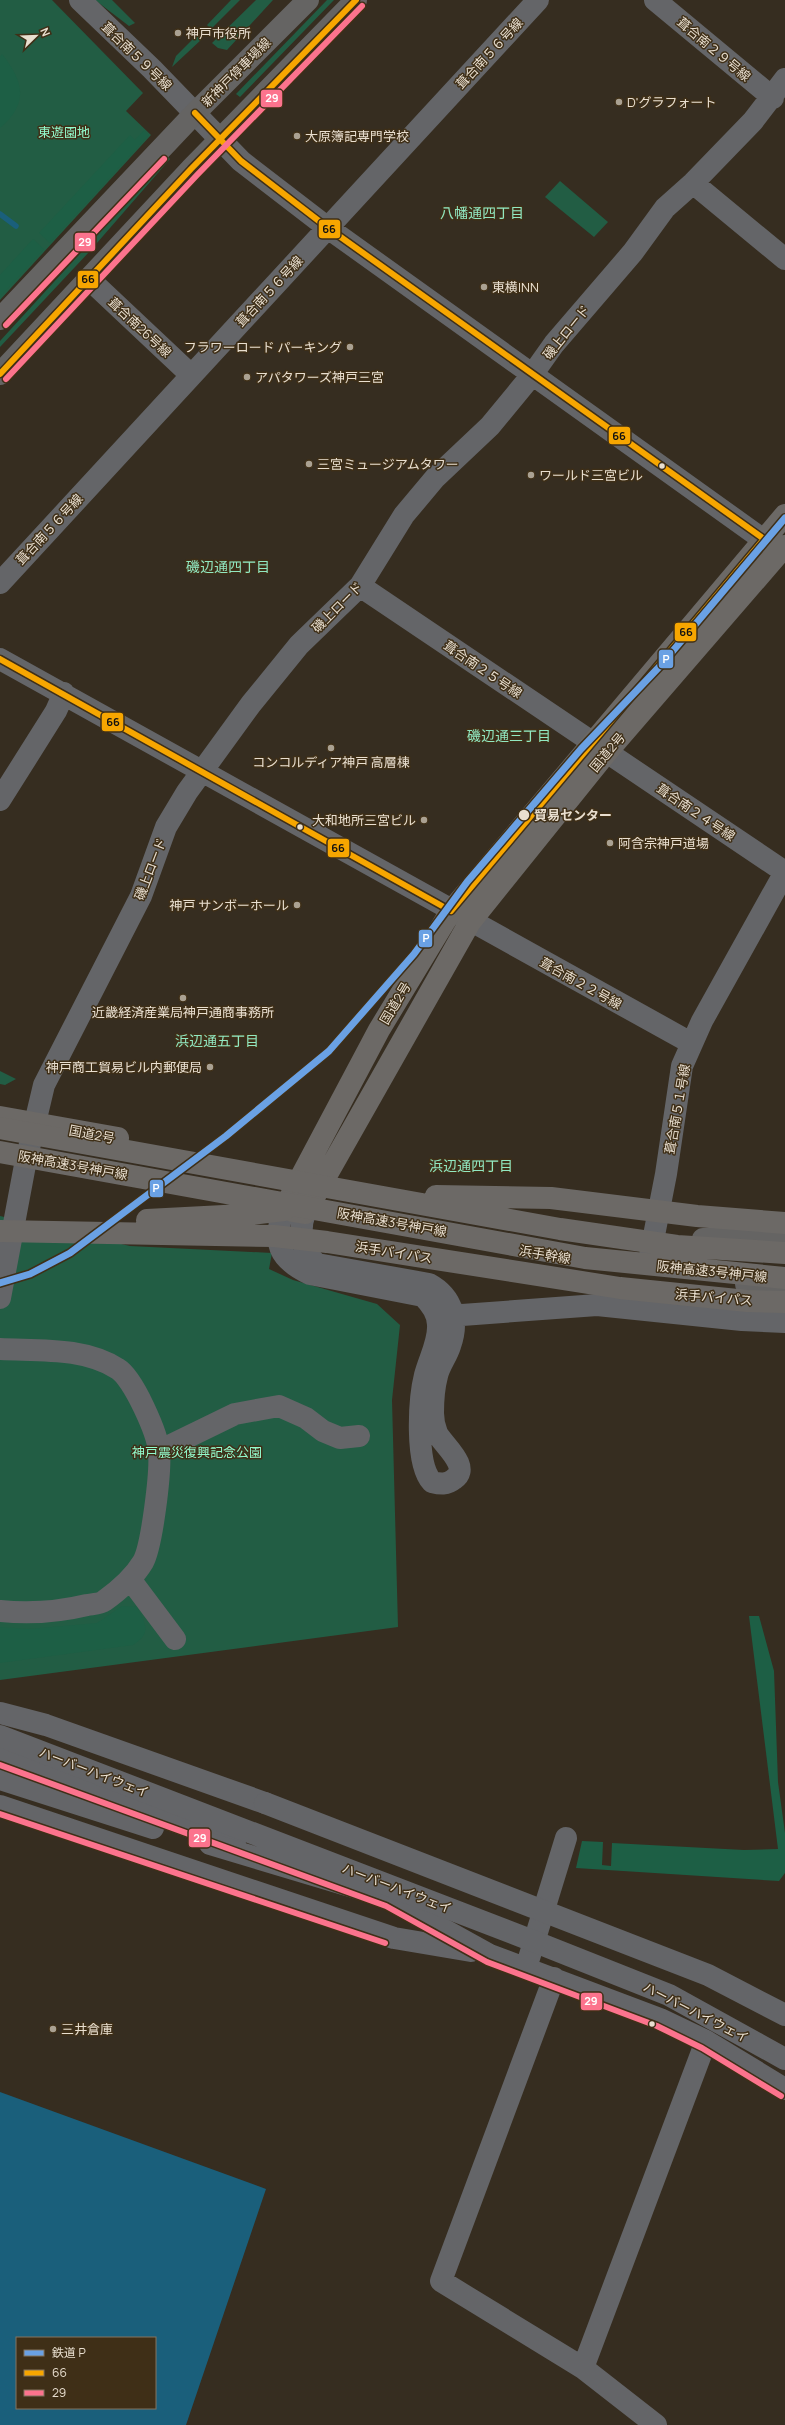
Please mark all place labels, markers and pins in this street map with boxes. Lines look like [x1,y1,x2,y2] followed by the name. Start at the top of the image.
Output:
[186,24,251,42] place label: 神戸市役所
[173,28,183,38] marker: 神戸市役所
[627,93,717,111] place label: D'グラフォート
[614,97,624,107] marker: D'グラフォート
[305,127,409,145] place label: 大原簿記専門学校
[292,131,302,141] marker: 大原簿記専門学校
[492,278,539,296] place label: 東横INN
[479,282,489,292] marker: 東横INN
[184,338,342,356] place label: フラワーロード パーキング
[345,342,355,352] marker: フラワーロード パーキング
[255,368,384,386] place label: アパタワーズ神戸三宮
[242,372,252,382] marker: アパタワーズ神戸三宮
[317,455,459,473] place label: 三宮ミュージアムタワー
[304,459,314,469] marker: 三宮ミュージアムタワー
[657,461,667,471] unlabelled marker
[539,466,643,484] place label: ワールド三宮ビル
[526,470,536,480] marker: ワールド三宮ビル
[326,743,336,753] marker: コンコルディア神戸 高層棟
[252,753,410,771] place label: コンコルディア神戸 高層棟
[534,806,612,824] place label: 貿易センター
[517,808,531,822] marker: 貿易センター
[312,811,416,829] place label: 大和地所三宮ビル
[419,815,429,825] marker: 大和地所三宮ビル
[295,822,305,832] unlabelled marker
[618,834,709,852] place label: 阿含宗神戸道場
[605,838,615,848] marker: 阿含宗神戸道場
[169,896,289,914] place label: 神戸 サンボーホール
[292,900,302,910] marker: 神戸 サンボーホール
[178,993,188,1003] marker: 近畿経済産業局神戸通商事務所
[92,1003,274,1021] place label: 近畿経済産業局神戸通商事務所
[46,1058,202,1076] place label: 神戸商工貿易ビル内郵便局
[205,1062,215,1072] marker: 神戸商工貿易ビル内郵便局
[647,2019,657,2029] unlabelled marker
[61,2020,113,2038] place label: 三井倉庫
[48,2024,58,2034] marker: 三井倉庫

